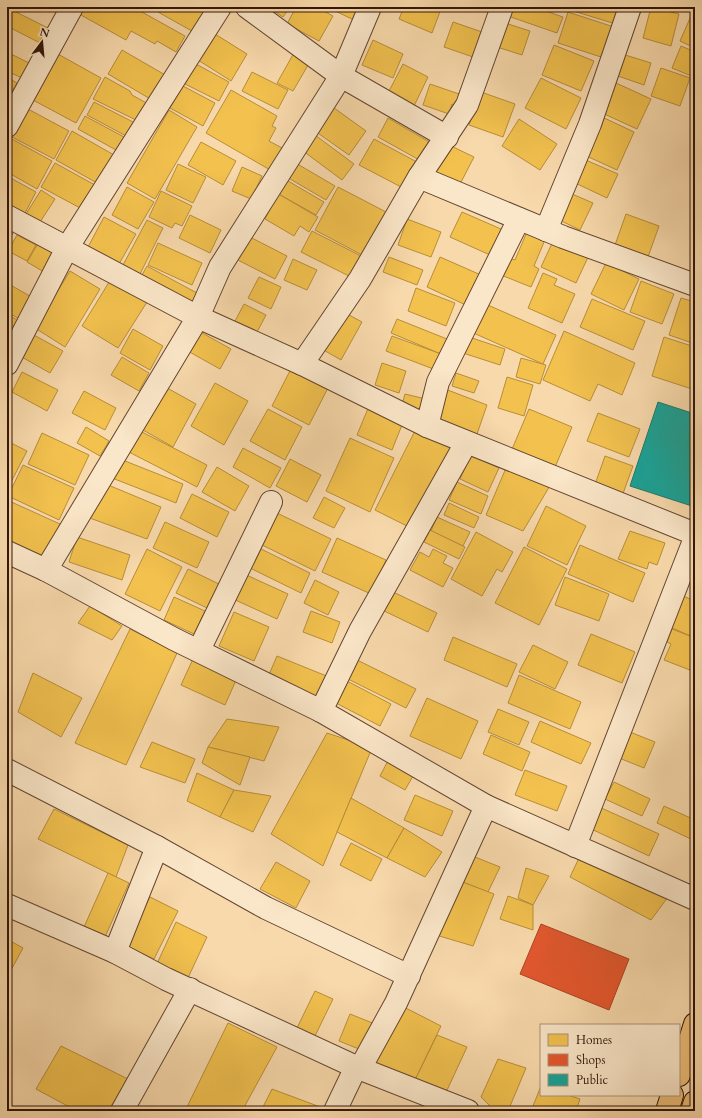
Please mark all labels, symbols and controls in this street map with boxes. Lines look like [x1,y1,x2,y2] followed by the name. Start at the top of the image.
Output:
[22,22,62,62] north arrow
[38,24,52,42] text: N
[540,1024,680,1096] legend
[576,1032,612,1048] text: Homes
[576,1052,605,1068] text: Shops
[576,1072,609,1088] text: Public

